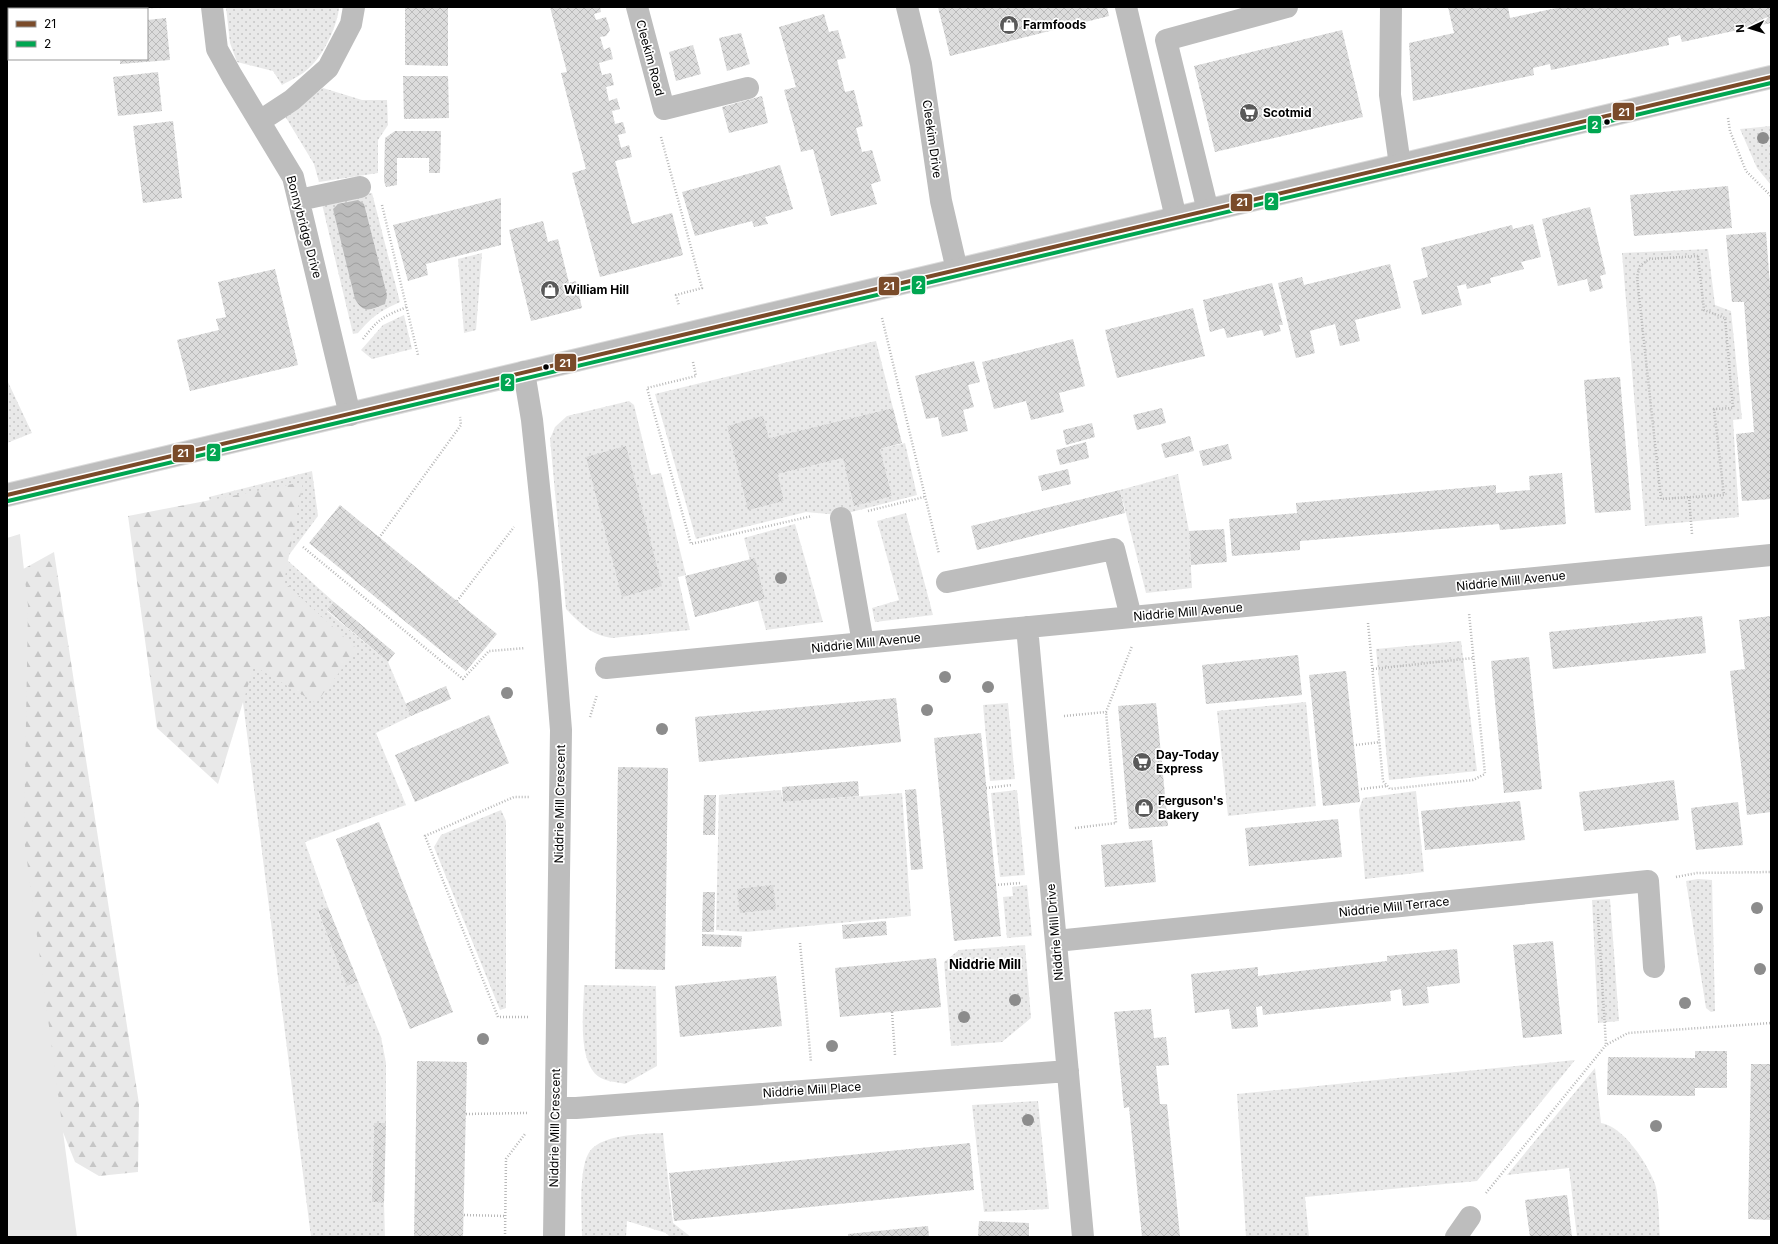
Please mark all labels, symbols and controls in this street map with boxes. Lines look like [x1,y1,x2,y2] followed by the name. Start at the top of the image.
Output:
[8,8,148,60] legend
[1730,8,1770,48] north arrow
[998,14,1020,36] shop icon: Farmfoods
[44,16,56,31] text: 21
[1023,17,1087,32] place label: Farmfoods
[633,18,668,97] street label: Cleekim Road
[1733,24,1747,33] text: N
[44,36,51,51] text: 2
[920,99,945,179] street label: Cleekim Drive
[1238,102,1260,124] supermarket icon: Scotmid
[1612,102,1635,121] line badge: 21
[1263,105,1311,120] place label: Scotmid
[1618,105,1630,119] text: 21
[1587,115,1602,134] line badge: 2
[1602,117,1612,127] unlabelled marker
[1592,118,1599,132] text: 2
[284,174,325,280] street label: Bonnybridge Drive
[1264,192,1279,211] line badge: 2
[1230,193,1253,212] line badge: 21
[1268,194,1275,208] text: 2
[1236,195,1248,209] text: 21
[911,275,926,295] line badge: 2
[878,276,900,296] line badge: 21
[916,278,923,292] text: 2
[539,279,561,301] shop icon: William Hill
[883,279,895,293] text: 21
[564,282,629,297] place label: William Hill
[554,353,577,372] line badge: 21
[559,356,571,370] text: 21
[541,362,551,372] unlabelled marker
[500,373,515,392] line badge: 2
[505,375,512,389] text: 2
[206,443,221,462] line badge: 2
[172,444,195,463] line badge: 21
[210,445,217,459] text: 2
[177,446,189,460] text: 21
[1456,567,1566,594] street label: Niddrie Mill Avenue
[1133,599,1243,624] street label: Niddrie Mill Avenue
[811,629,921,656] street label: Niddrie Mill Avenue
[551,744,568,864] street label: Niddrie Mill Crescent
[1156,747,1220,776] place label: Day-Today Express
[1131,751,1153,773] supermarket icon: Day-Today Express
[1158,793,1224,822] place label: Ferguson's Bakery
[1133,797,1155,819] shop icon: Ferguson's Bakery
[1043,883,1066,981] street label: Niddrie Mill Drive
[1338,893,1450,920] street label: Niddrie Mill Terrace
[949,956,1021,972] district label: Niddrie Mill
[546,1068,563,1188] street label: Niddrie Mill Crescent
[762,1079,862,1100] street label: Niddrie Mill Place

